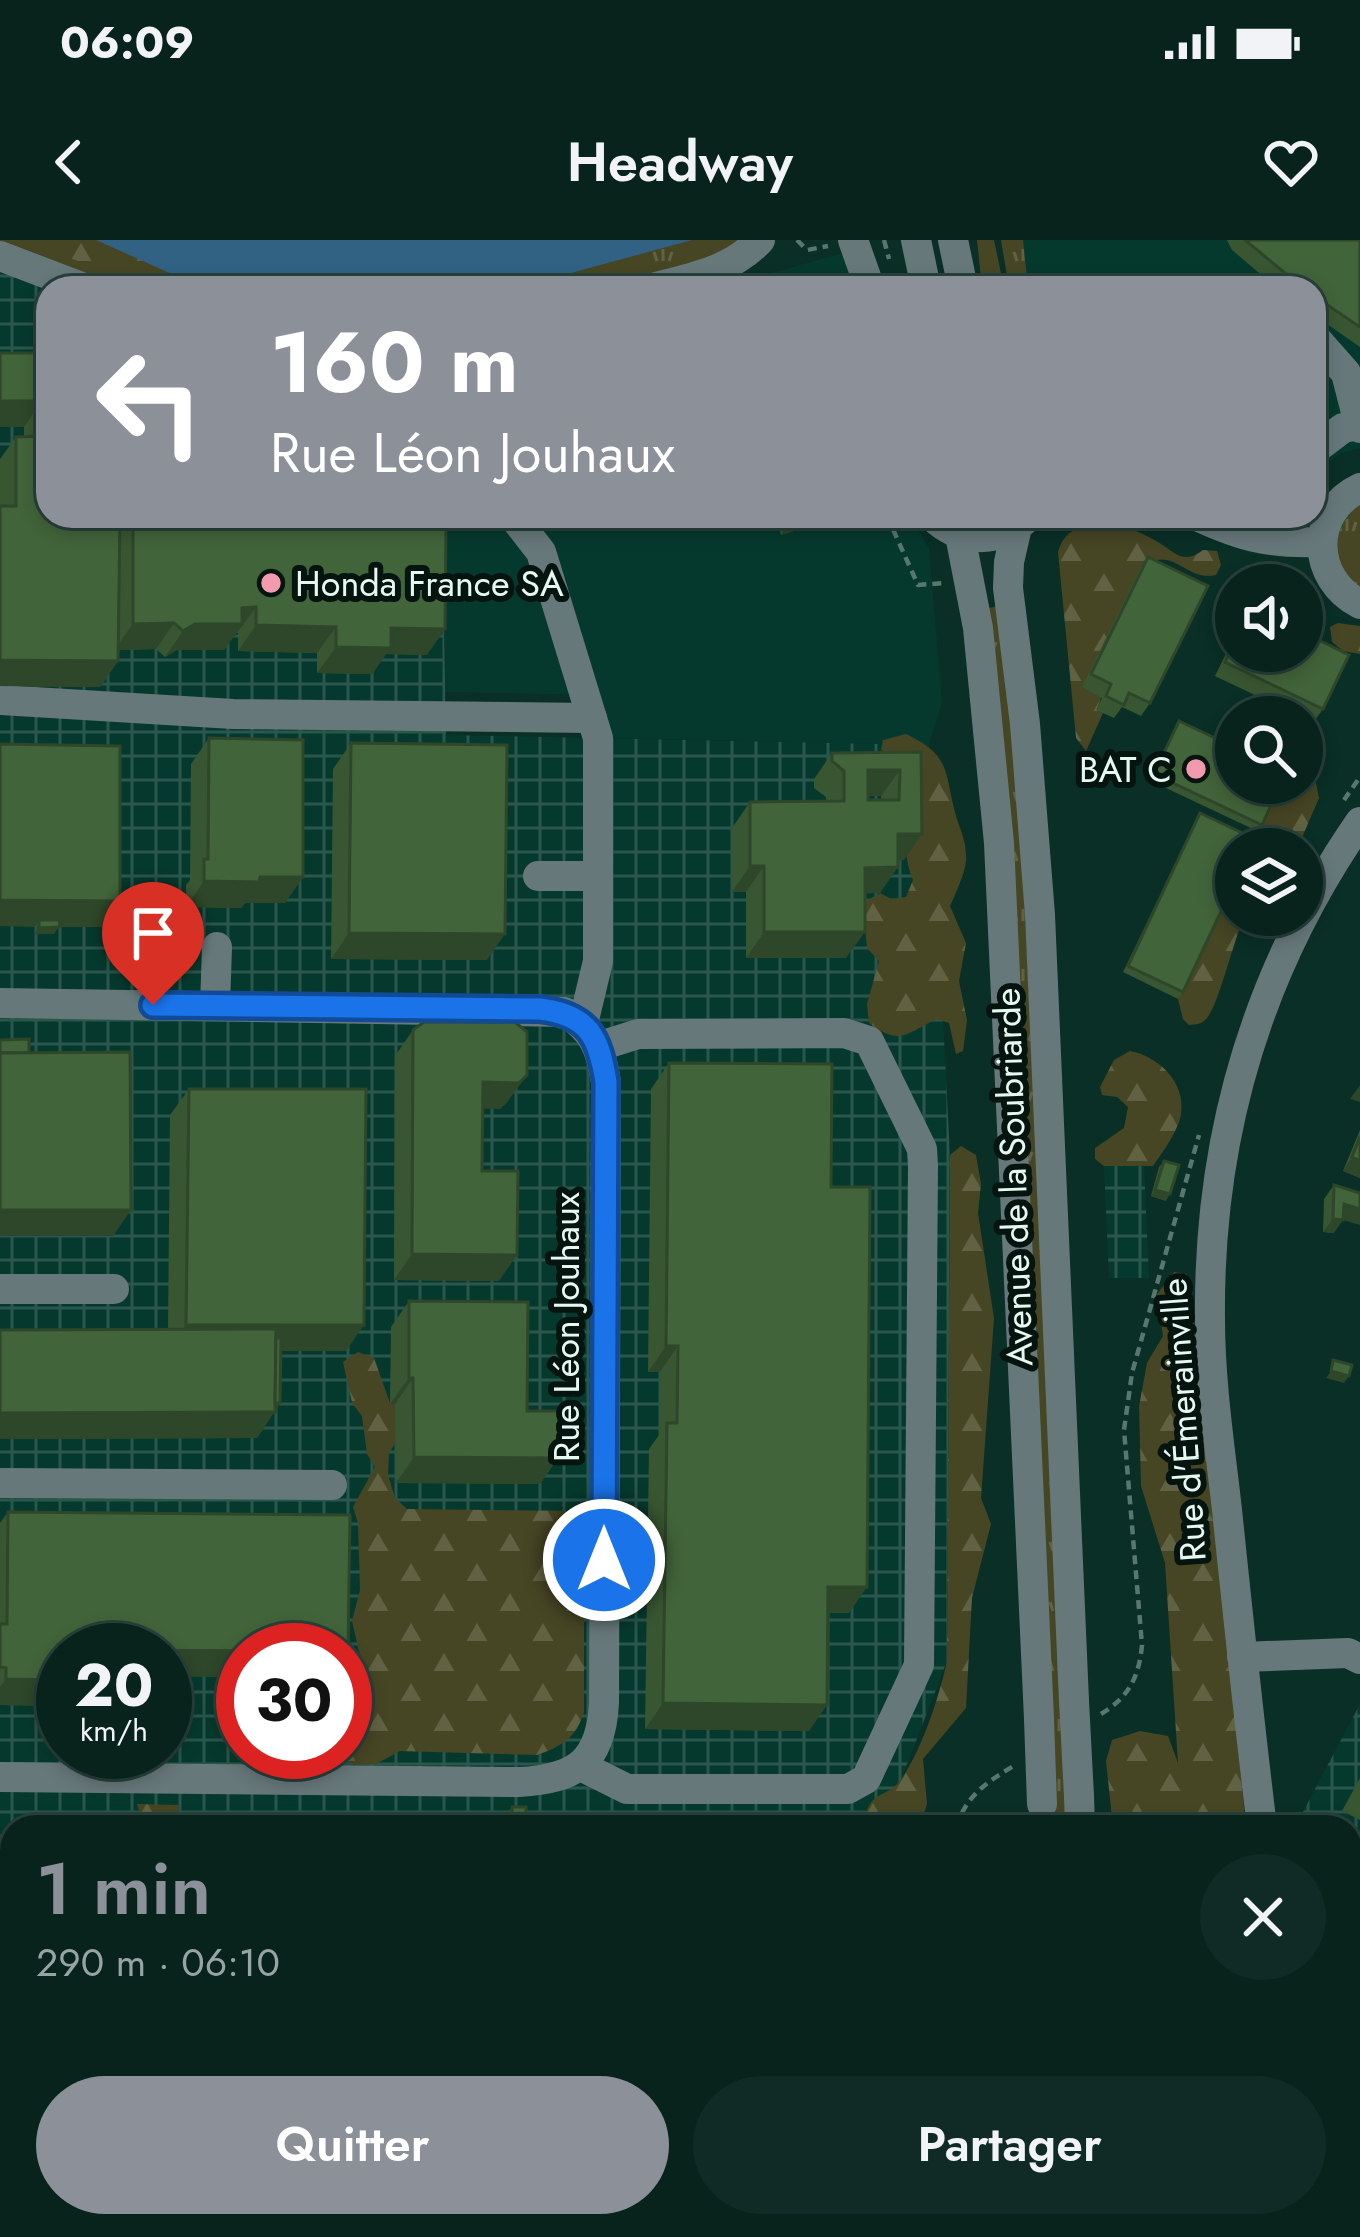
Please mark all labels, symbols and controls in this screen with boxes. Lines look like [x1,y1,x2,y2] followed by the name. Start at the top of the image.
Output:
[60,10,194,75] text: 06:09
[567,123,793,201] text: Headway
[36,129,102,195] icon: back
[1258,129,1324,195] icon: heart
[270,302,519,424] text: 160 m
[72,324,228,480] icon: left
[270,414,675,492] text: Rue Léon Jouhaux
[295,557,564,609] place label: Honda France SA
[1215,564,1323,936] map controls
[1215,564,1323,672] button: sound
[258,570,284,596] marker: Honda France SA
[1215,696,1323,804] button: search
[1079,743,1172,795] place label: BAT C
[1183,756,1209,782] marker: BAT C
[1215,828,1323,936] button: layers
[102,882,204,1005] pin
[120,900,186,966] icon: arrive
[980,987,1046,1367] street label: Avenue de la Soubriarde
[540,1191,592,1462] street label: Rue Léon Jouhaux
[1147,1277,1219,1563] street label: Rue d'Émerainville
[541,1497,667,1623] position arrow
[216,1623,372,1779] speed limit sign: 30
[74,1642,154,1729] text: 20
[80,1709,148,1752] text: km/h
[36,1837,211,1941] text: 1 min
[1200,1854,1326,1980] button: close
[36,1934,280,1991] text: 290 m · 06:10
[36,2076,669,2214] button: Quitter
[693,2076,1326,2214] button: Partager

